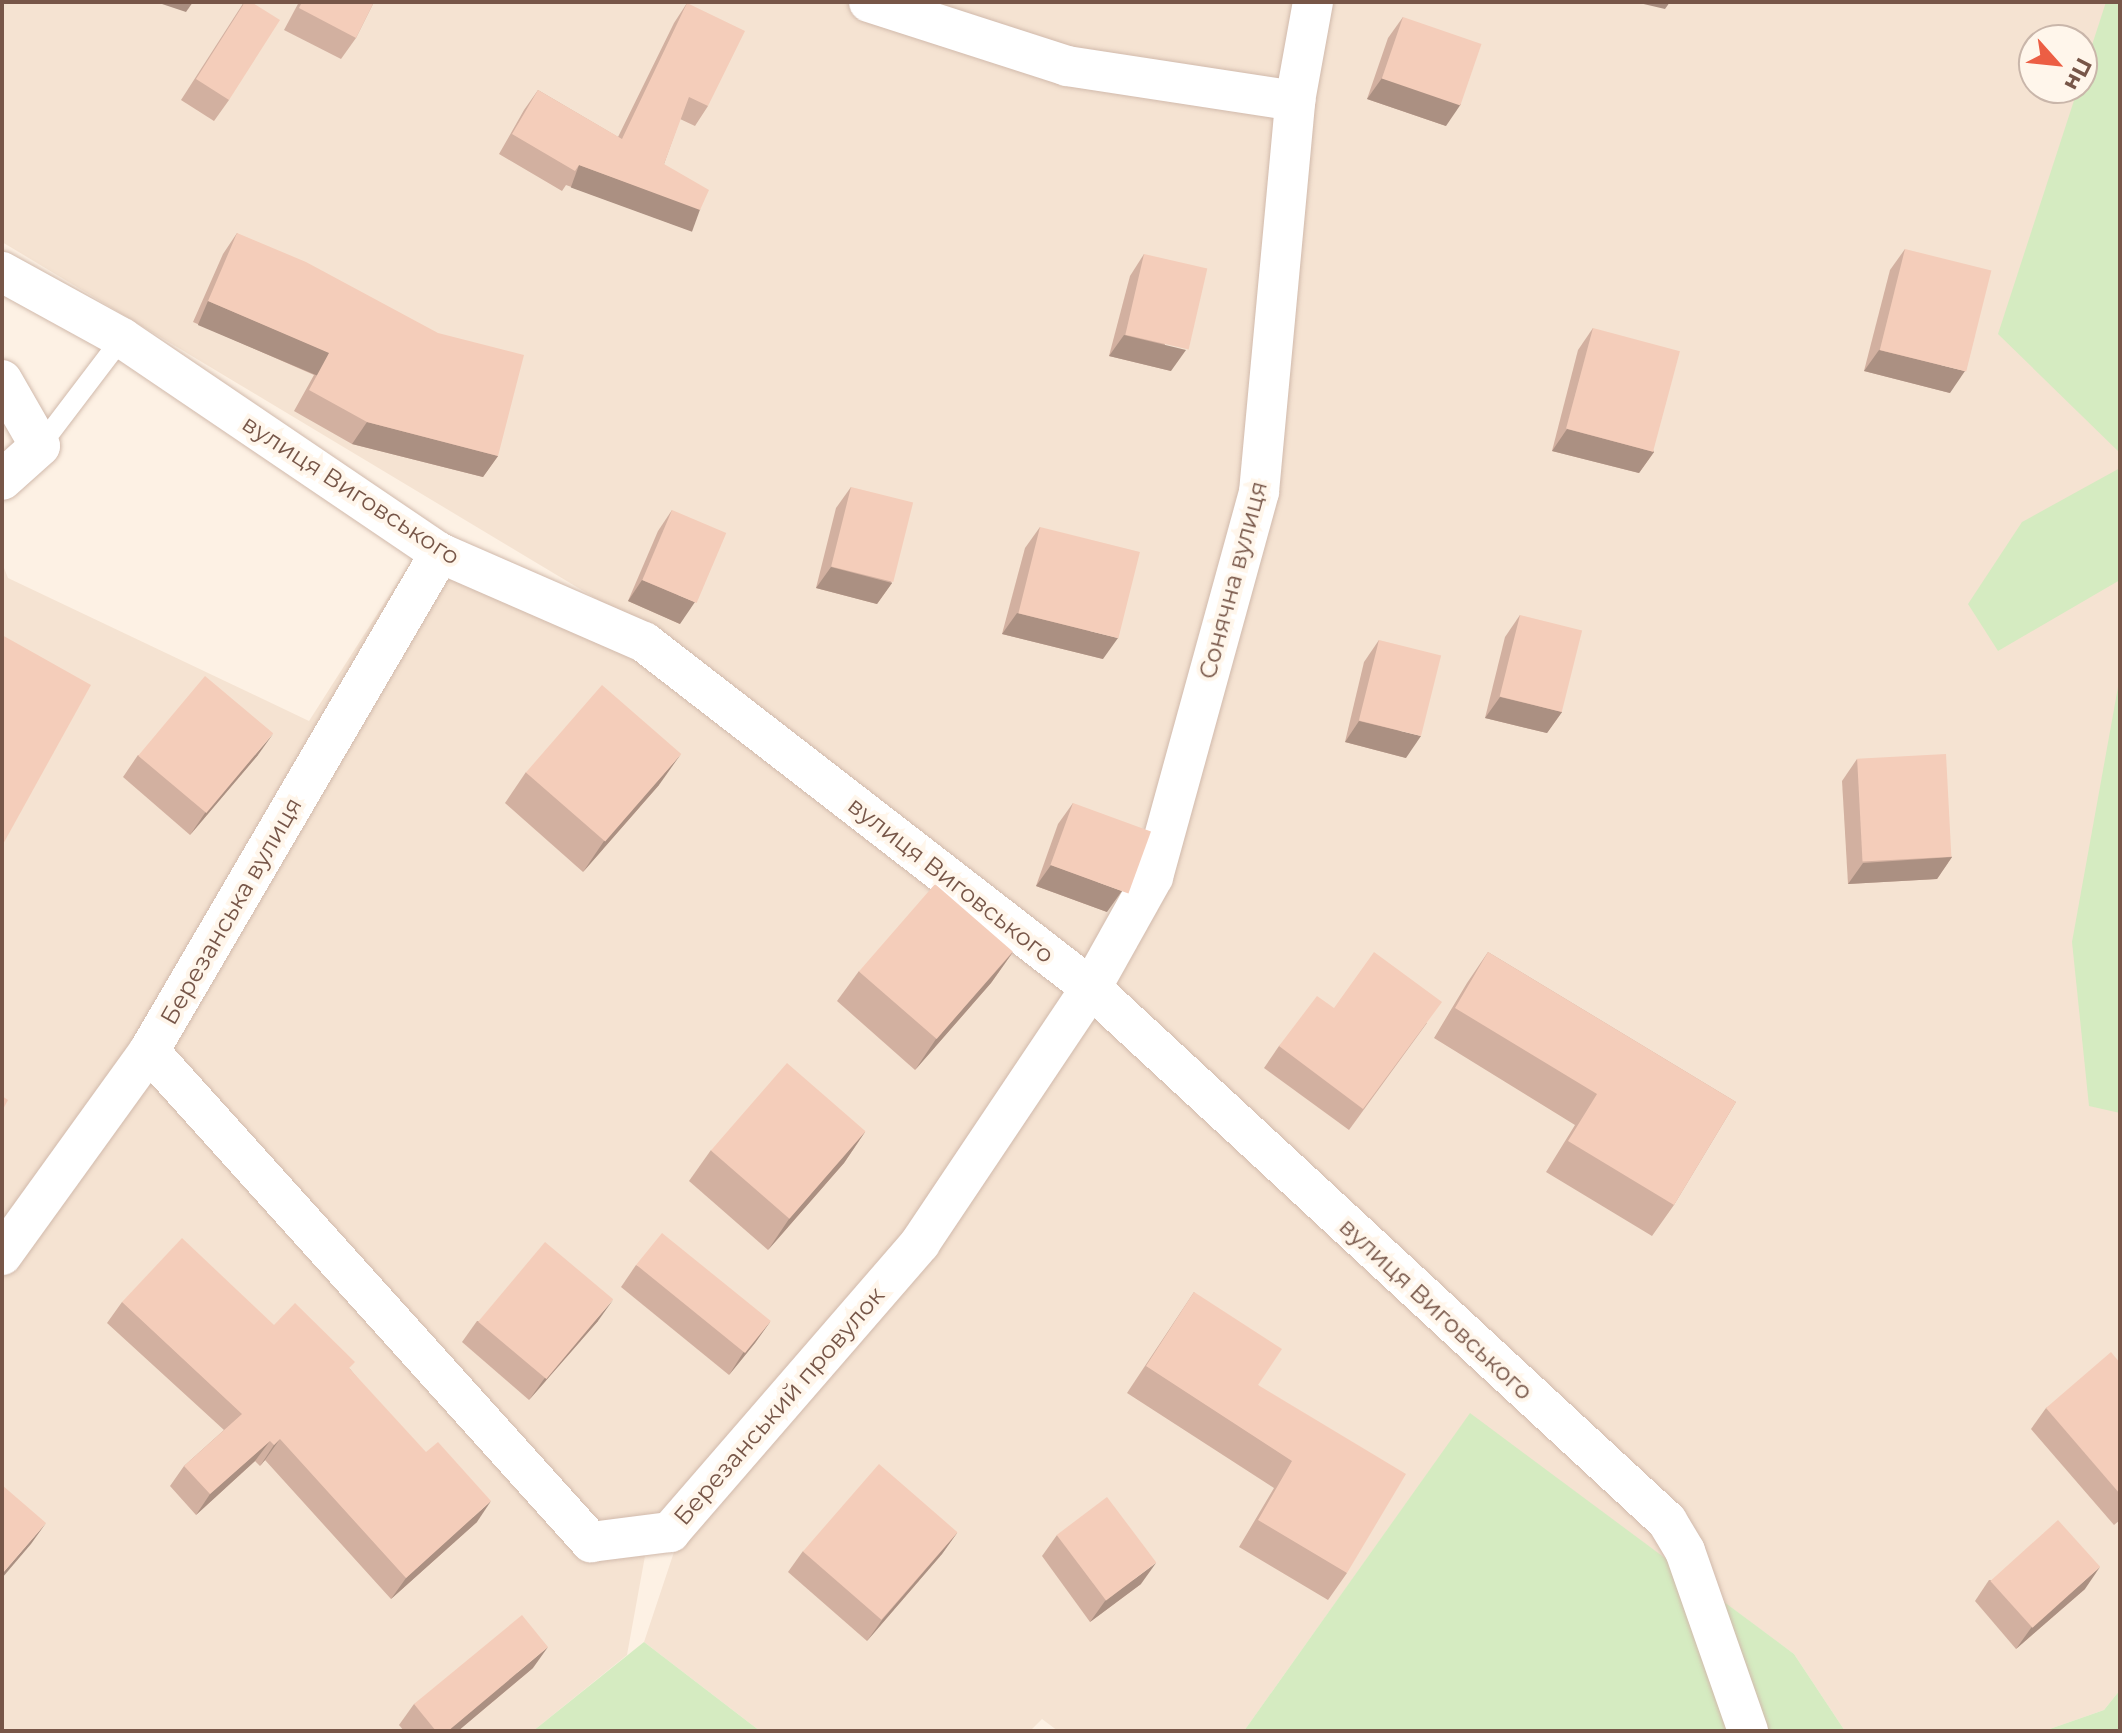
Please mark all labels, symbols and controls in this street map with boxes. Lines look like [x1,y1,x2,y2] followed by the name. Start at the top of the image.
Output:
[2018,24,2098,104] north arrow
[2058,53,2098,95] text: Пн
[237,409,465,571] street label: вулиця Виговського
[1193,478,1273,682] street label: Сонячна вулиця
[842,791,1060,969] street label: вулиця Виговського
[154,792,308,1030] street label: Березанська вулиця
[1334,1212,1538,1406] street label: вулиця Виговського
[668,1281,890,1531] street label: Березанський провулок

